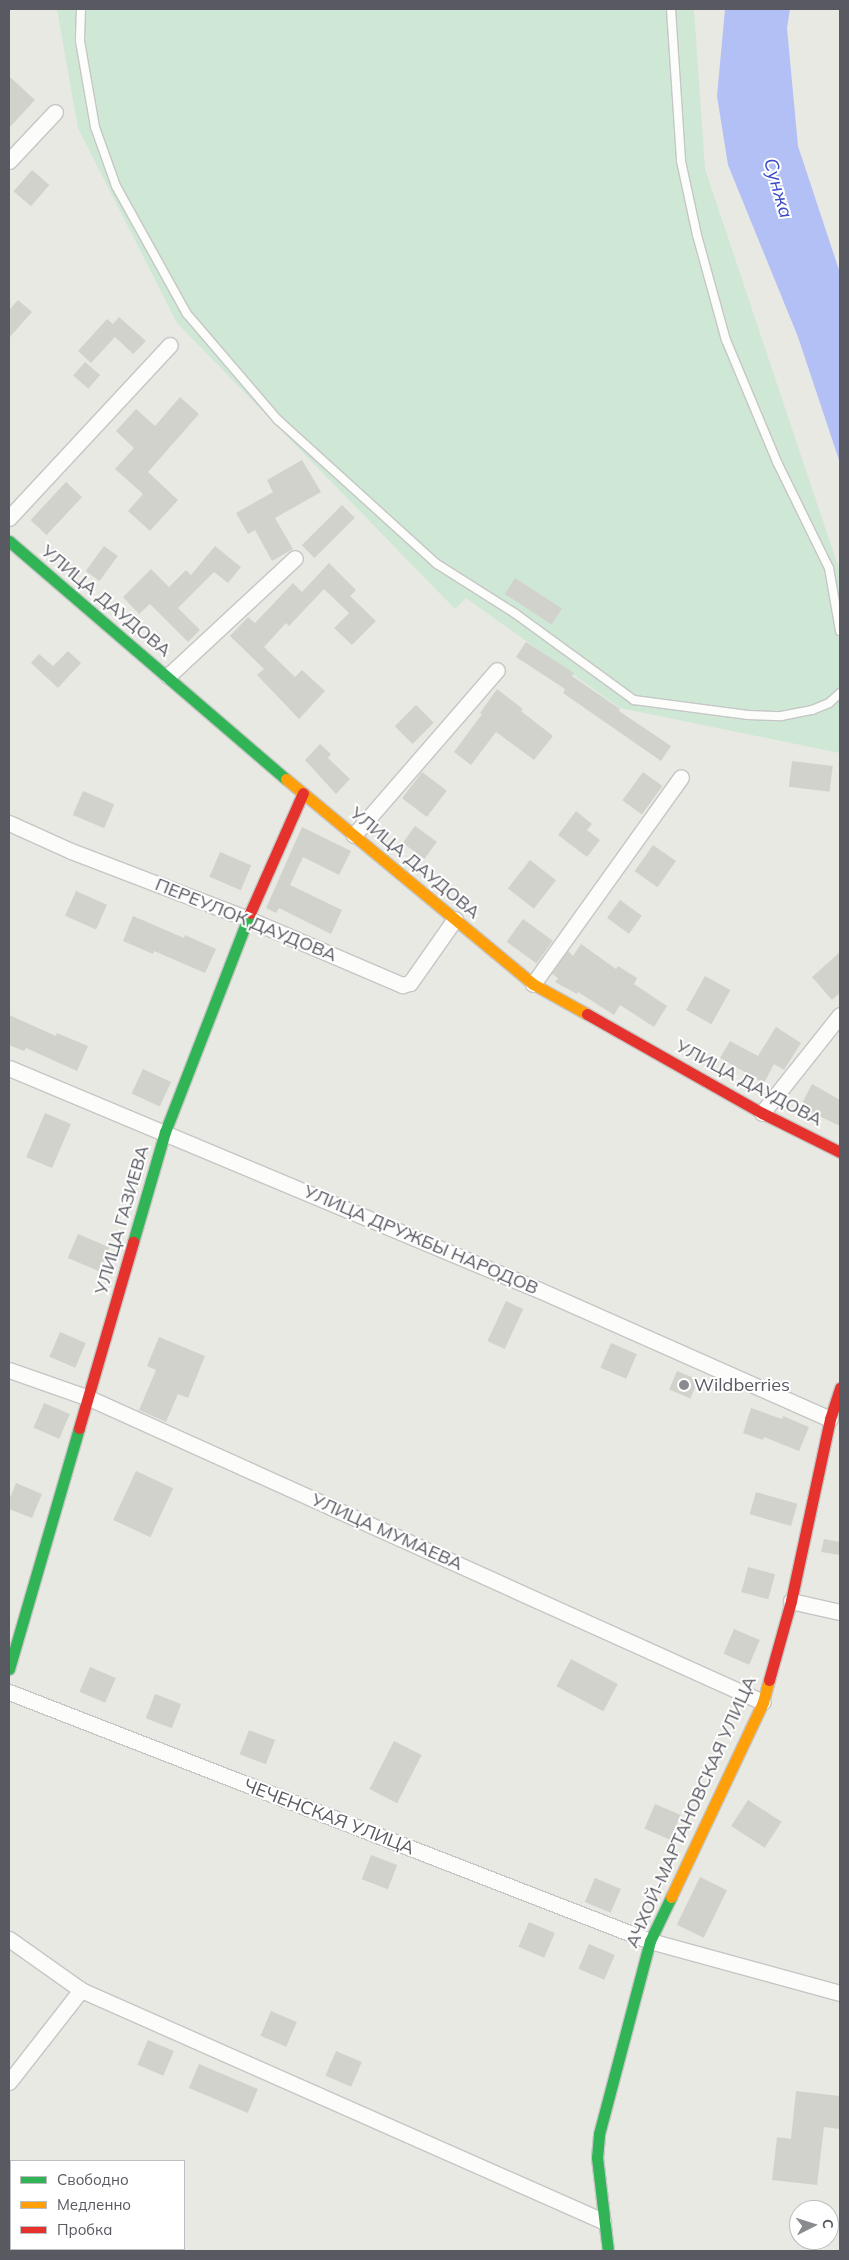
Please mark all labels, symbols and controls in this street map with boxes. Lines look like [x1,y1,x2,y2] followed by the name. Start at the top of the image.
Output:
[759,155,797,221] water label: Сунжа
[37,540,175,662] street label: УЛИЦА ДАУДОВА
[346,802,484,924] street label: УЛИЦА ДАУДОВА
[152,874,340,966] street label: ПЕРЕУЛОК ДАУДОВА
[672,1035,826,1131] street label: УЛИЦА ДАУДОВА
[90,1143,154,1297] street label: УЛИЦА ГАЗИЕВА
[300,1181,542,1299] street label: УЛИЦА ДРУЖБЫ НАРОДОВ
[694,1374,790,1396] place label: Wildberries
[678,1379,690,1391] marker: Wildberries
[308,1489,466,1575] street label: УЛИЦА МУМАЕВА
[621,1673,761,1951] street label: АЧХОЙ-МАРТАНОВСКАЯ УЛИЦА
[241,1775,417,1859] street label: ЧЕЧЕНСКАЯ УЛИЦА
[10,2160,185,2250] legend
[57,2170,129,2189] text: Свободно
[57,2195,131,2214] text: Медленно
[789,2200,839,2250] north arrow
[819,2218,837,2229] text: С
[57,2220,112,2239] text: Пробка

